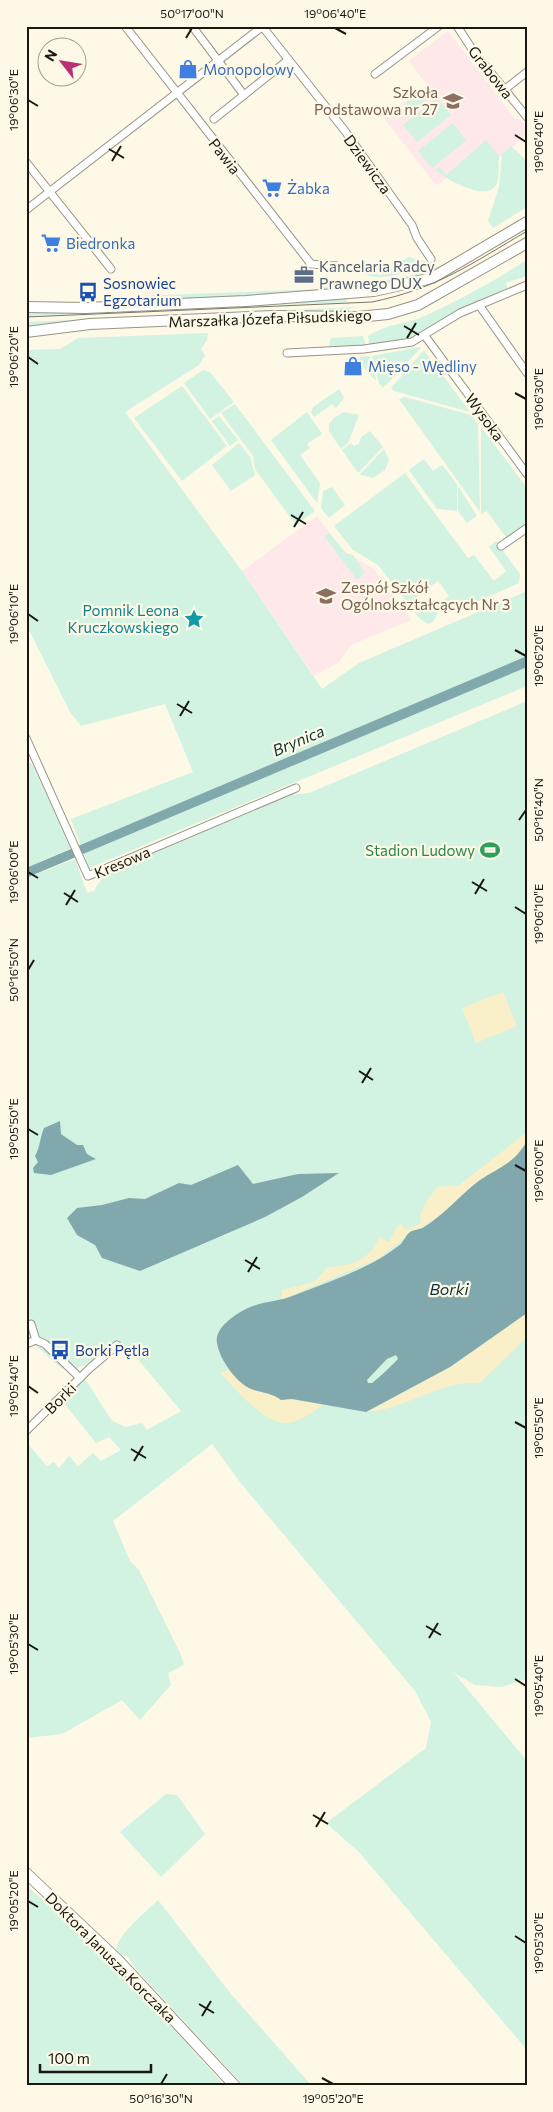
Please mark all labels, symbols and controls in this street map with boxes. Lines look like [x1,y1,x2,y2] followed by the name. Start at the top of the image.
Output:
[160,6,224,20] text: 50°17'00"N
[304,6,366,20] text: 19°06'40"E
[38,38,88,88] north arrow
[465,42,517,102] street label: Grabowa
[40,46,60,64] text: N
[177,58,199,80] shop icon: Monopolowy
[203,60,294,78] place label: Monopolowy
[6,69,20,131] text: 19°06'30"E
[314,83,438,118] place label: Szkoła Podstawowa nr 27
[442,90,464,112] school or university icon: Szkoła Podstawowa nr 27
[531,111,545,173] text: 19°06'40"E
[341,131,395,197] street label: Dziewicza
[205,134,245,178] street label: Pawia
[261,177,283,199] supermarket icon: Żabka
[287,179,330,197] place label: Żabka
[40,232,62,254] supermarket icon: Biedronka
[66,234,135,252] place label: Biedronka
[319,257,435,292] place label: Kancelaria Radcy Prawnego DUX
[293,264,315,286] office icon: Kancelaria Radcy Prawnego DUX
[103,274,182,309] place label: Sosnowiec Egzotarium
[77,281,99,303] bus stop icon: Sosnowiec Egzotarium
[168,305,372,331] street label: Marszałka Józefa Piłsudskiego
[6,326,20,388] text: 19°06'20"E
[342,355,364,377] shop icon: Mięso - Wędliny
[368,357,477,375] place label: Mięso - Wędliny
[531,368,545,430] text: 19°06'30"E
[462,390,508,444] street label: Wysoka
[341,578,510,613] place label: Zespół Szkół Ogólnokształcących Nr 3
[6,584,20,644] text: 19°06'10"E
[315,585,337,607] school or university icon: Zespół Szkół Ogólnokształcących Nr 3
[68,601,179,636] place label: Pomnik Leona Kruczkowskiego
[183,608,205,630] place icon: Pomnik Leona Kruczkowskiego
[531,625,545,687] text: 19°06'20"E
[269,721,327,759] water label: Brynica
[531,778,545,842] text: 50°16'40"N
[479,839,501,861] sports icon: Stadion Ludowy
[6,841,20,903] text: 19°06'00"E
[365,841,475,859] place label: Stadion Ludowy
[91,842,153,882] street label: Kresowa
[531,884,545,944] text: 19°06'10"E
[6,938,20,1002] text: 50°16'50"N
[6,1098,20,1160] text: 19°05'50"E
[531,1140,545,1202] text: 19°06'00"E
[429,1279,469,1298] water label: Borki
[49,1339,71,1361] bus stop icon: Borki Pętla
[75,1341,149,1359] place label: Borki Pętla
[6,1355,20,1417] text: 19°05'40"E
[41,1379,79,1417] street label: Borki
[531,1397,545,1459] text: 19°05'50"E
[6,1613,20,1675] text: 19°05'30"E
[531,1655,545,1717] text: 19°05'40"E
[6,1870,20,1932] text: 19°05'20"E
[42,1888,180,2026] street label: Doktora Janusza Korczaka
[531,1912,545,1974] text: 19°05'30"E
[40,2042,151,2074] scale bar
[48,2049,90,2067] text: 100 m
[129,2091,193,2105] text: 50°16'30"N
[302,2091,364,2105] text: 19°05'20"E

